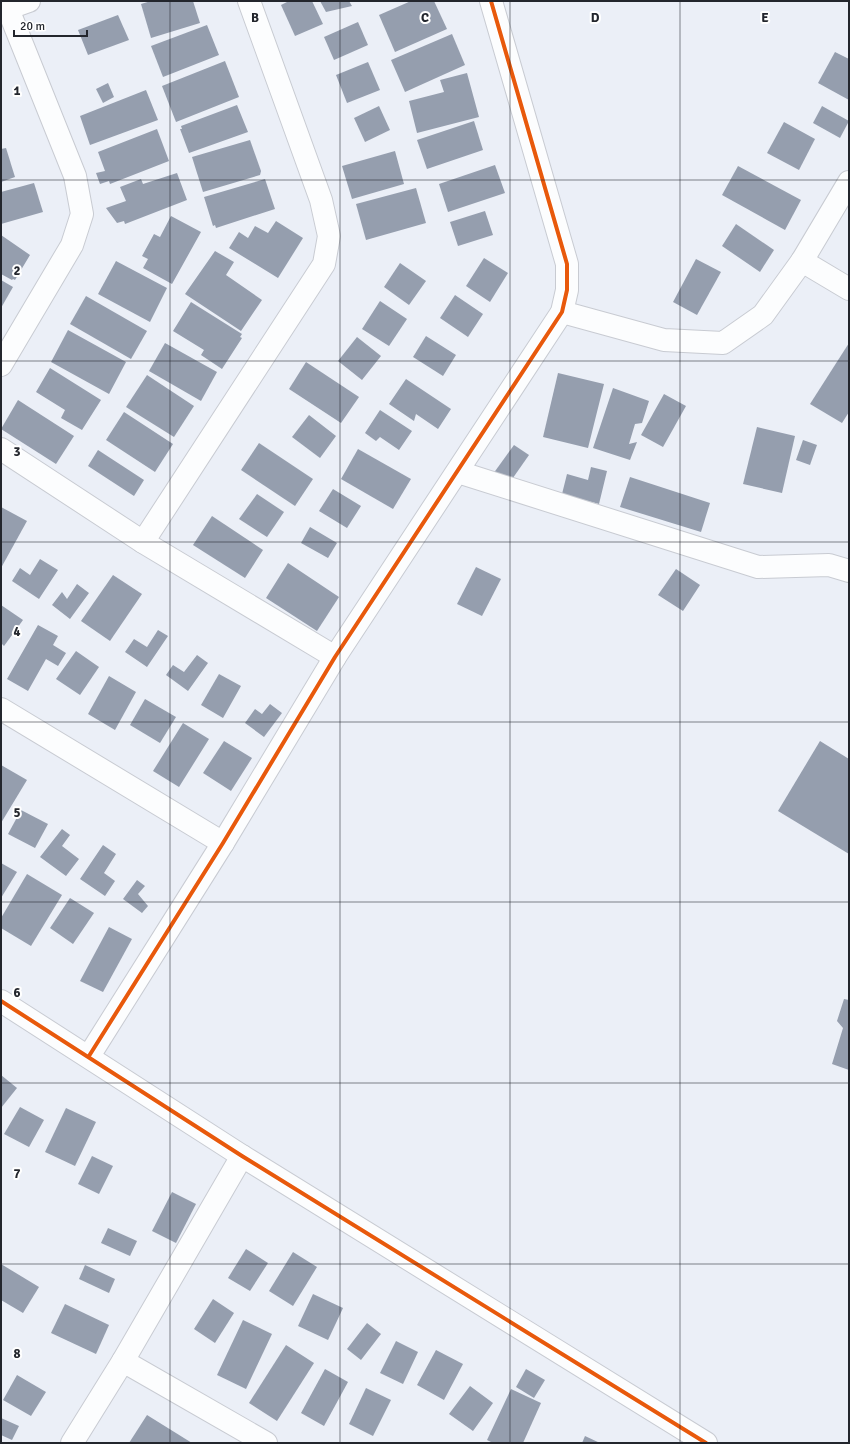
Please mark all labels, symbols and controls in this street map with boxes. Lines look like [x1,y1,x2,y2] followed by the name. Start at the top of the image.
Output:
[251,10,259,26] text: B
[421,10,429,26] text: C
[591,10,600,26] text: D
[761,10,769,26] text: E
[14,12,87,38] scale bar
[20,19,45,34] text: 20 m
[13,83,21,99] text: 1
[13,263,21,279] text: 2
[13,444,21,460] text: 3
[13,624,21,640] text: 4
[13,805,21,821] text: 5
[13,985,21,1001] text: 6
[13,1166,21,1182] text: 7
[13,1346,21,1362] text: 8

